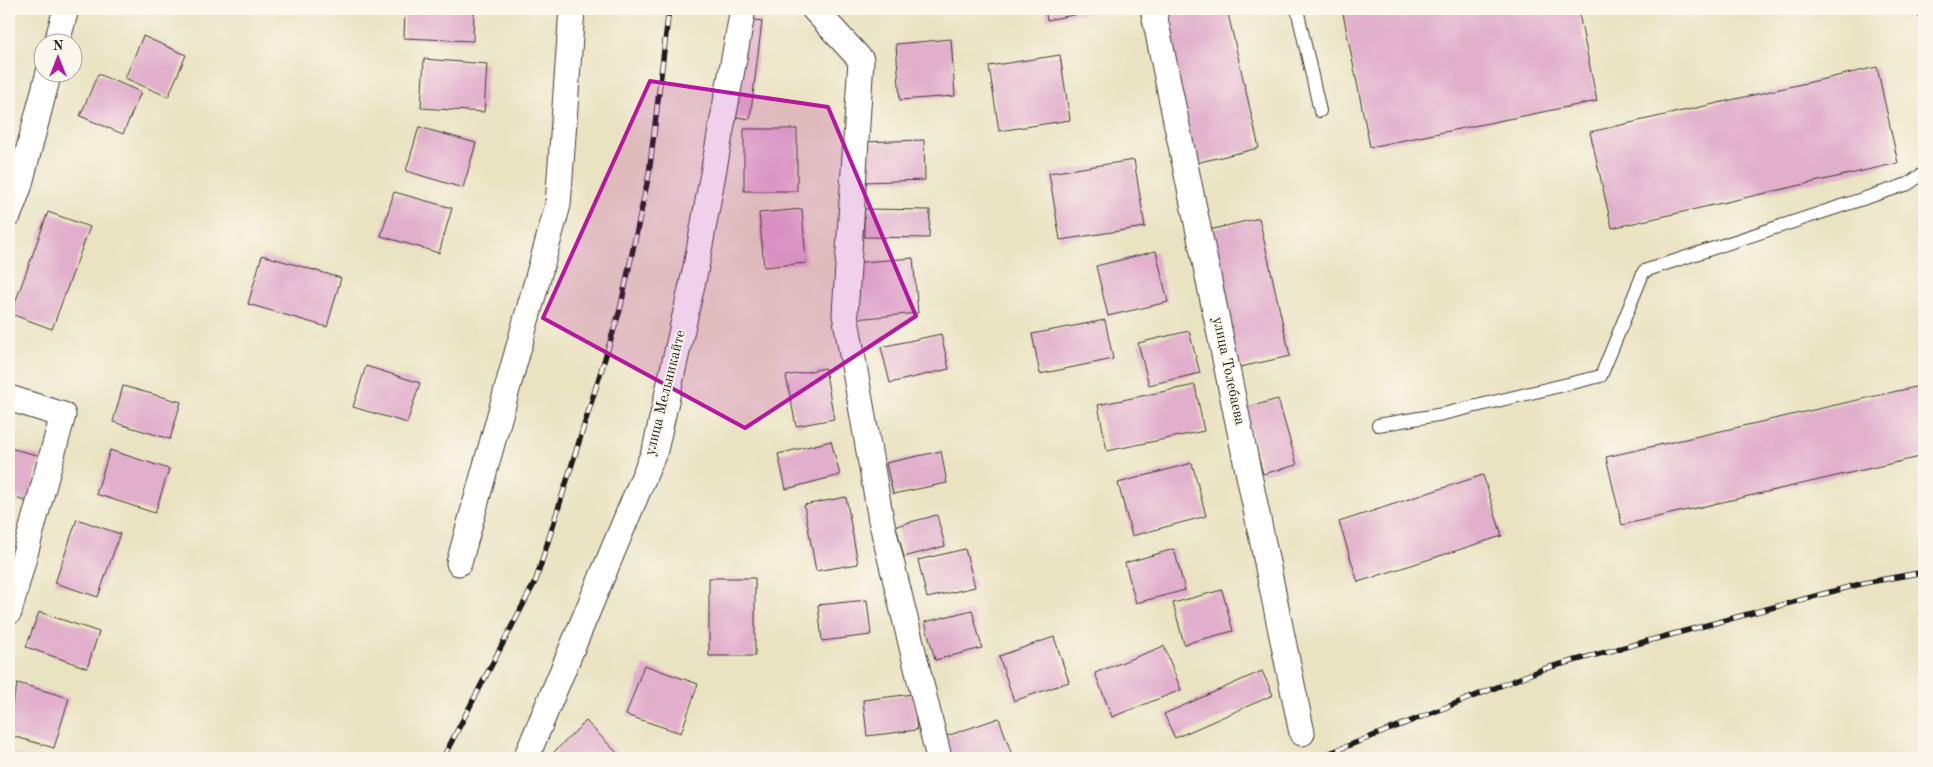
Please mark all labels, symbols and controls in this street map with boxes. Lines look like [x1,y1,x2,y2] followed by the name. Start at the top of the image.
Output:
[32,32,82,82] north arrow
[53,39,64,53] text: N
[1209,315,1247,427] street label: улица Толебаева
[643,328,689,457] street label: улица Мельникайте

